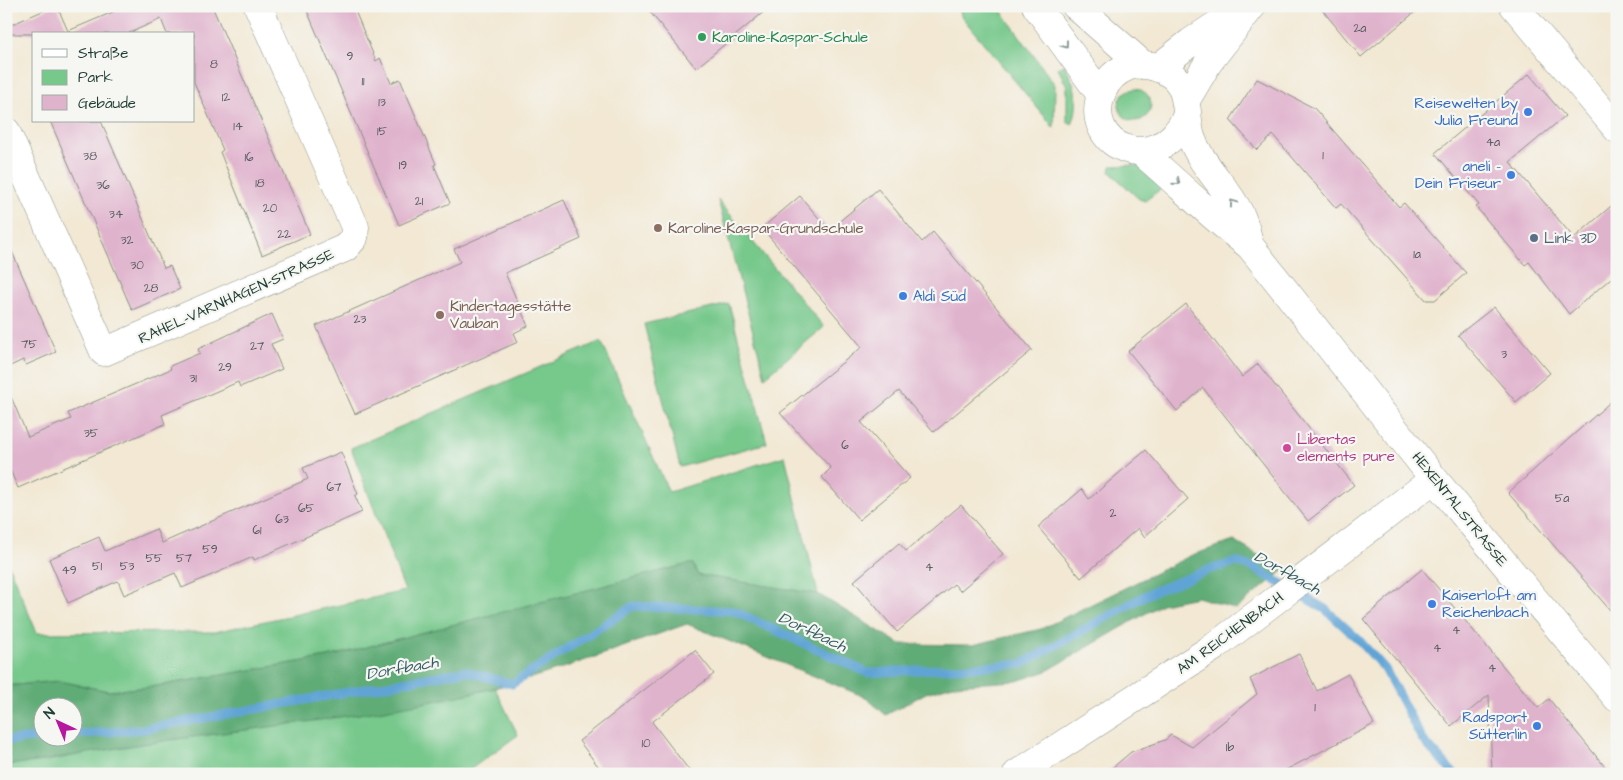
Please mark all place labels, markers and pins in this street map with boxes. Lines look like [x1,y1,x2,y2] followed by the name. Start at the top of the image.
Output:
[712,27,868,48] place label: Karoline-Kaspar-Schule
[696,31,708,43] marker: Karoline-Kaspar-Schule
[1414,93,1518,131] place label: Reisewelten by Julia Freund
[1522,106,1534,118] marker: Reisewelten by Julia Freund
[1415,156,1501,194] place label: aneli - Dein Friseur
[1505,169,1517,181] marker: aneli - Dein Friseur
[668,218,864,239] place label: Karoline-Kaspar-Grundschule
[652,222,664,234] marker: Karoline-Kaspar-Grundschule
[1544,228,1597,249] place label: Link 3D
[1528,232,1540,244] marker: Link 3D
[913,286,966,307] place label: Aldi Süd
[897,290,909,302] marker: Aldi Süd
[450,296,571,334] place label: Kindertagesstätte Vauban
[434,309,446,321] marker: Kindertagesstätte Vauban
[1297,429,1395,467] place label: Libertas elements pure
[1281,442,1293,454] marker: Libertas elements pure
[1442,585,1536,623] place label: Kaiserloft am Reichenbach
[1426,598,1438,610] marker: Kaiserloft am Reichenbach
[1462,707,1527,745] place label: Radsport Sütterlin
[1531,720,1543,732] marker: Radsport Sütterlin

